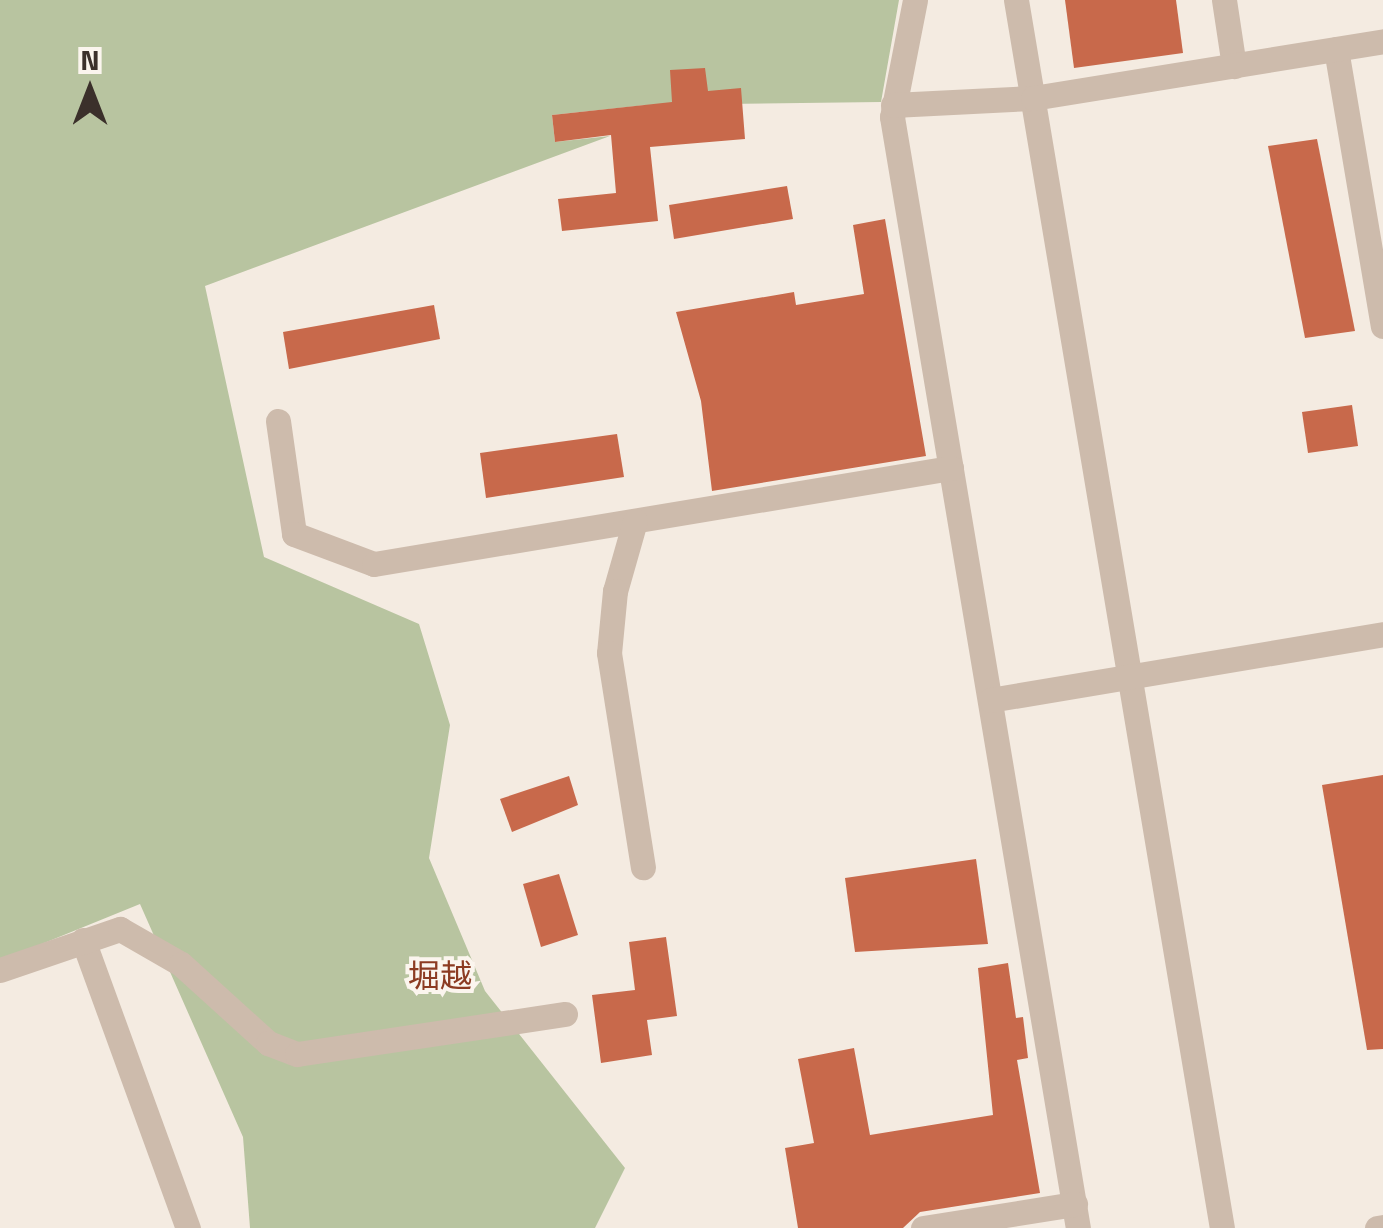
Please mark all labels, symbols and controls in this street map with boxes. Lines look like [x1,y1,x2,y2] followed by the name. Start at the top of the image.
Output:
[80,38,100,81] text: N
[40,40,140,140] north arrow
[408,956,472,994] district label: 堀越

